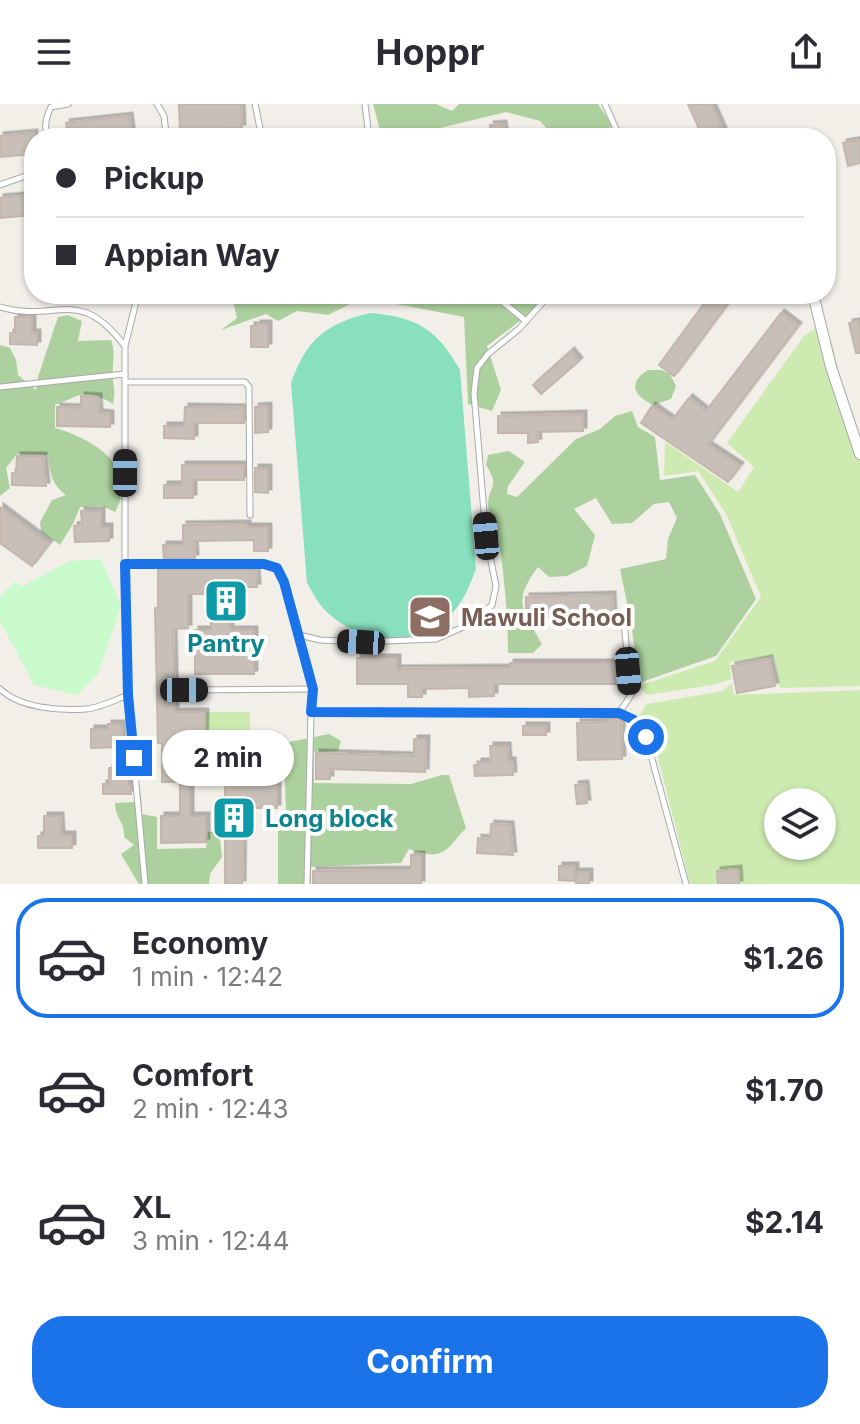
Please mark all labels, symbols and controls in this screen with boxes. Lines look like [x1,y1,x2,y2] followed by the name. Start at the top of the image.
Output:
[32,30,76,74] icon: menu
[375,30,485,74] text: Hoppr
[784,30,828,74] icon: share
[104,160,204,196] text: Pickup
[104,237,280,273] text: Appian Way
[113,449,137,497] car
[472,511,500,561] car
[202,577,250,625] building icon: Pantry
[406,593,454,641] school or university icon: Mawuli School
[461,603,632,632] place label: Mawuli School
[187,629,265,658] place label: Pantry
[336,629,386,655] car
[614,646,642,696] car
[160,678,208,702] car
[628,719,664,755] route start
[162,730,294,786] callout: 2 min
[116,740,152,776] route end
[193,742,263,773] text: 2 min
[764,788,836,860] map controls
[764,788,836,860] button: layers
[210,794,258,842] building icon: Long block
[265,804,394,833] place label: Long block
[36,922,108,994] icon: car
[132,925,268,961] text: Economy
[743,940,824,976] text: $1.26
[132,961,283,992] text: 1 min · 12:42
[36,1054,108,1126] icon: car
[132,1057,253,1093] text: Comfort
[745,1072,824,1108] text: $1.70
[132,1093,289,1124] text: 2 min · 12:43
[36,1186,108,1258] icon: car
[132,1189,171,1225] text: XL
[745,1204,824,1240] text: $2.14
[132,1225,289,1256] text: 3 min · 12:44
[32,1316,828,1408] button: Confirm

